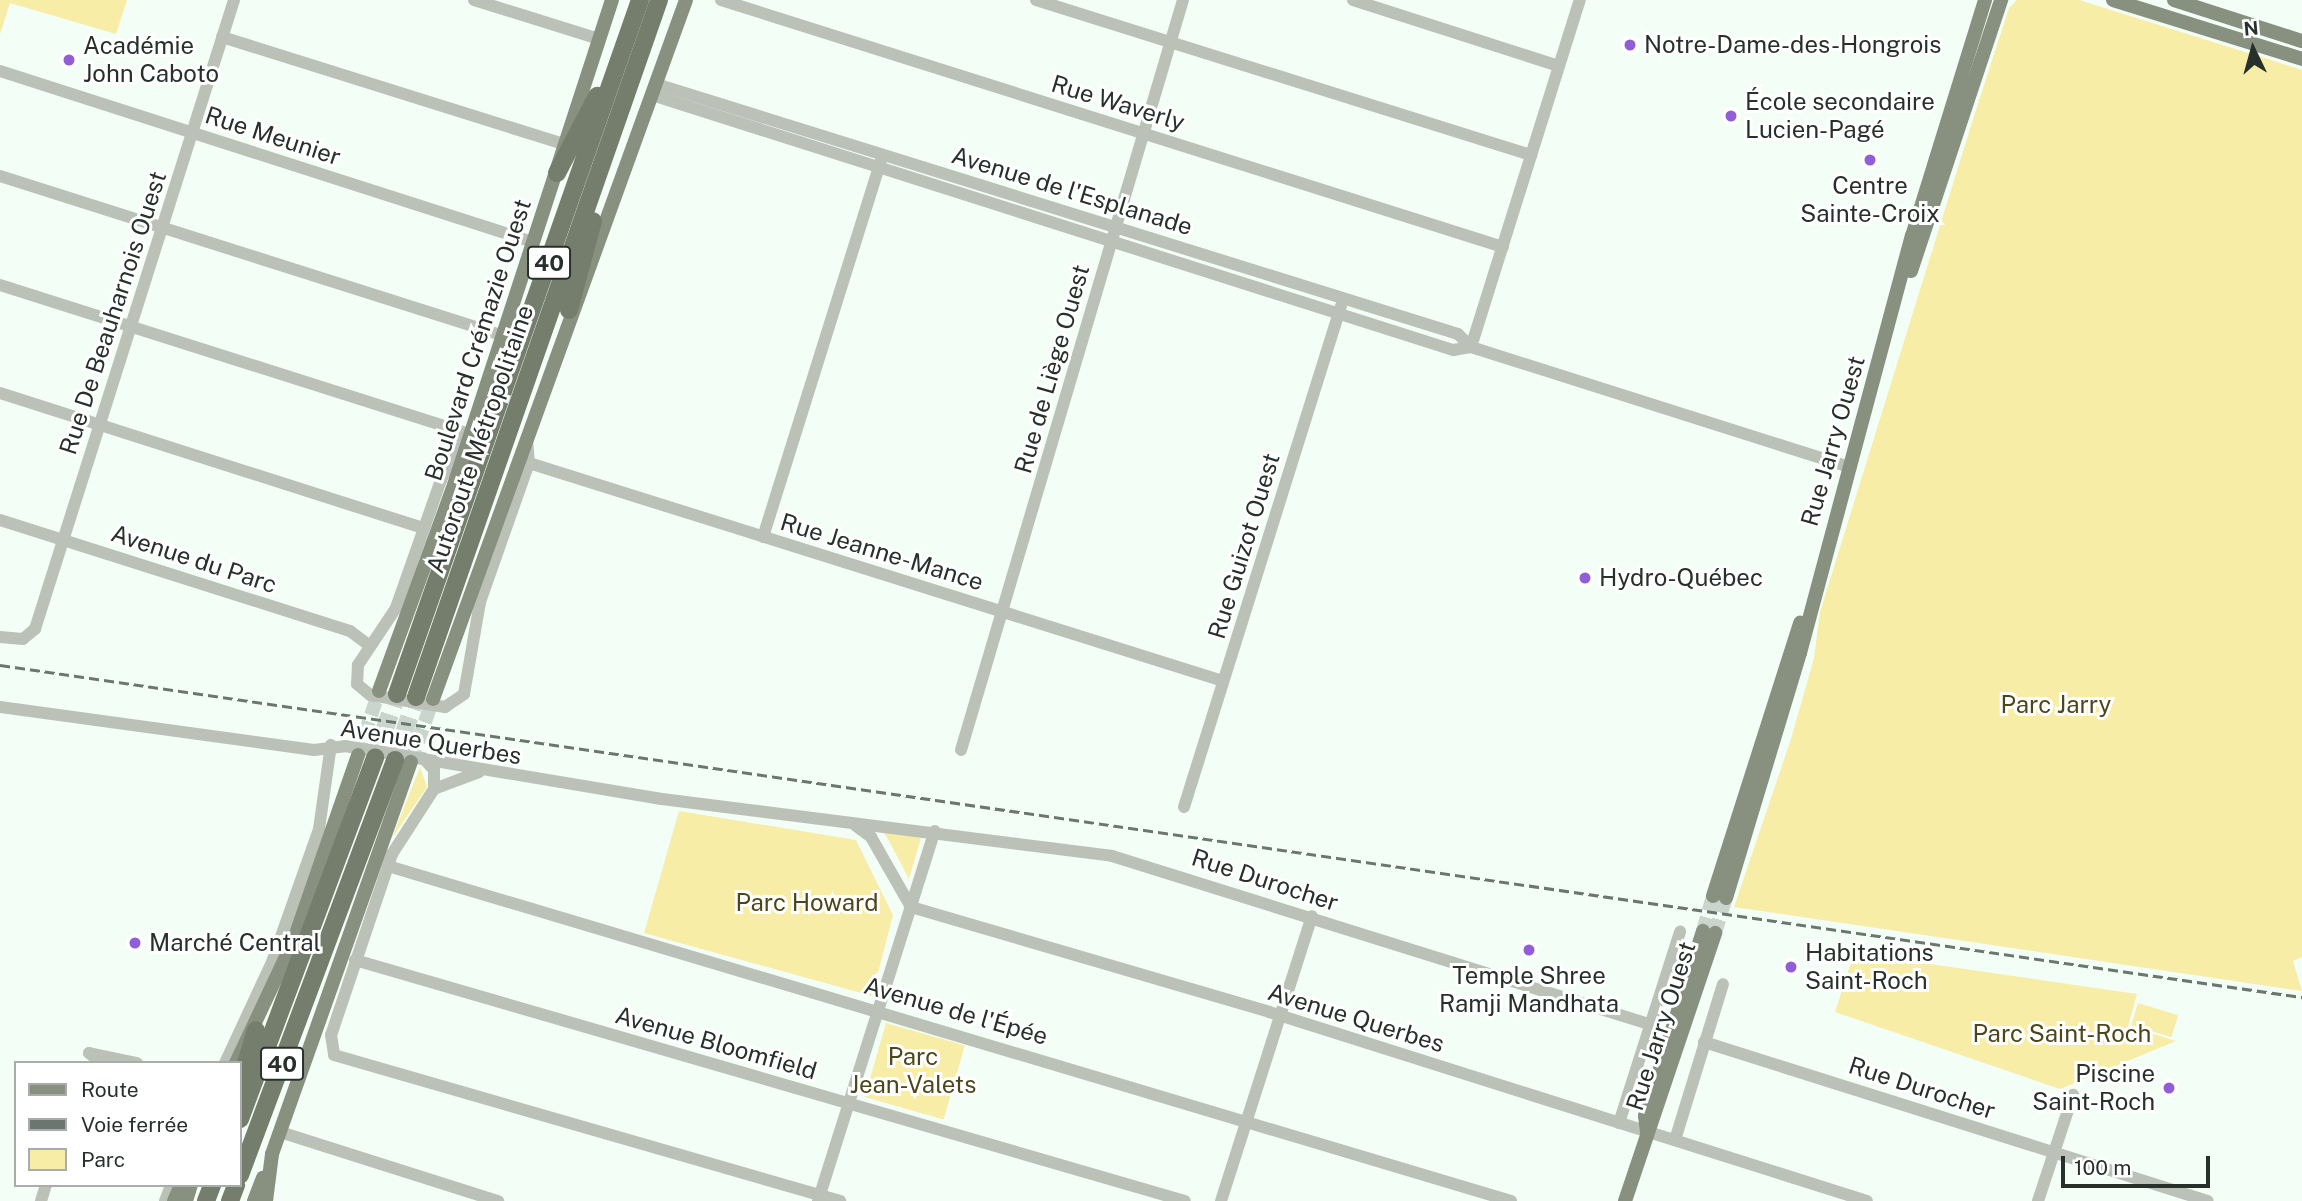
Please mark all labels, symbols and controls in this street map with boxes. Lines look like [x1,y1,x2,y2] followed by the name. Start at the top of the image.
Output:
[2218,14,2288,84] north arrow
[2243,16,2260,40] text: N
[1644,31,1941,59] place label: Notre-Dame-des-Hongrois
[83,32,219,88] place label: Académie John Caboto
[1622,37,1638,53] marker: Notre-Dame-des-Hongrois
[61,52,77,68] marker: Académie John Caboto
[1048,69,1188,137] street label: Rue Waverly
[1745,88,1935,144] place label: École secondaire Lucien-Pagé
[202,101,344,171] street label: Rue Meunier
[1723,108,1739,124] marker: École secondaire Lucien-Pagé
[948,141,1196,241] street label: Avenue de l'Esplanade
[1862,152,1878,168] marker: Centre Sainte-Croix
[53,168,173,458] street label: Rue De Beauharnois Ouest
[1800,172,1940,228] place label: Centre Sainte-Croix
[419,195,537,485] street label: Boulevard Crémazie Ouest
[526,244,572,282] road number: 40
[1008,261,1096,477] street label: Rue de Liège Ouest
[421,301,539,577] street label: Autoroute Métropolitaine
[1795,352,1871,530] street label: Rue Jarry Ouest
[1202,450,1286,642] street label: Rue Guizot Ouest
[777,507,987,597] street label: Rue Jeanne-Mance
[107,519,281,599] street label: Avenue du Parc
[1599,564,1763,592] place label: Hydro-Québec
[1577,570,1593,586] marker: Hydro-Québec
[2001,691,2111,719] park label: Parc Jarry
[338,713,524,771] street label: Avenue Querbes
[1188,843,1342,917] street label: Rue Durocher
[735,889,879,917] park label: Parc Howard
[149,929,321,957] place label: Marché Central
[127,935,143,951] marker: Marché Central
[1620,938,1702,1114] street label: Rue Jarry Ouest
[1805,939,1934,995] place label: Habitations Saint-Roch
[1521,942,1537,958] marker: Temple Shree Ramji Mandhata
[1783,959,1799,975] marker: Habitations Saint-Roch
[1439,962,1619,1018] place label: Temple Shree Ramji Mandhata
[861,971,1051,1051] street label: Avenue de l'Épée
[1264,977,1448,1059] street label: Avenue Querbes
[612,1000,820,1086] street label: Avenue Bloomfield
[1972,1020,2152,1048] park label: Parc Saint-Roch
[850,1043,976,1099] park label: Parc Jean-Valets
[259,1044,305,1084] road number: 40
[1845,1051,1999,1125] street label: Rue Durocher
[2032,1060,2155,1116] place label: Piscine Saint-Roch
[14,1061,242,1187] legend
[81,1077,139,1102] text: Route
[2161,1080,2177,1096] marker: Piscine Saint-Roch
[81,1112,188,1137] text: Voie ferrée
[2064,1142,2213,1186] scale bar
[81,1147,125,1172] text: Parc
[2074,1155,2131,1180] text: 100 m

